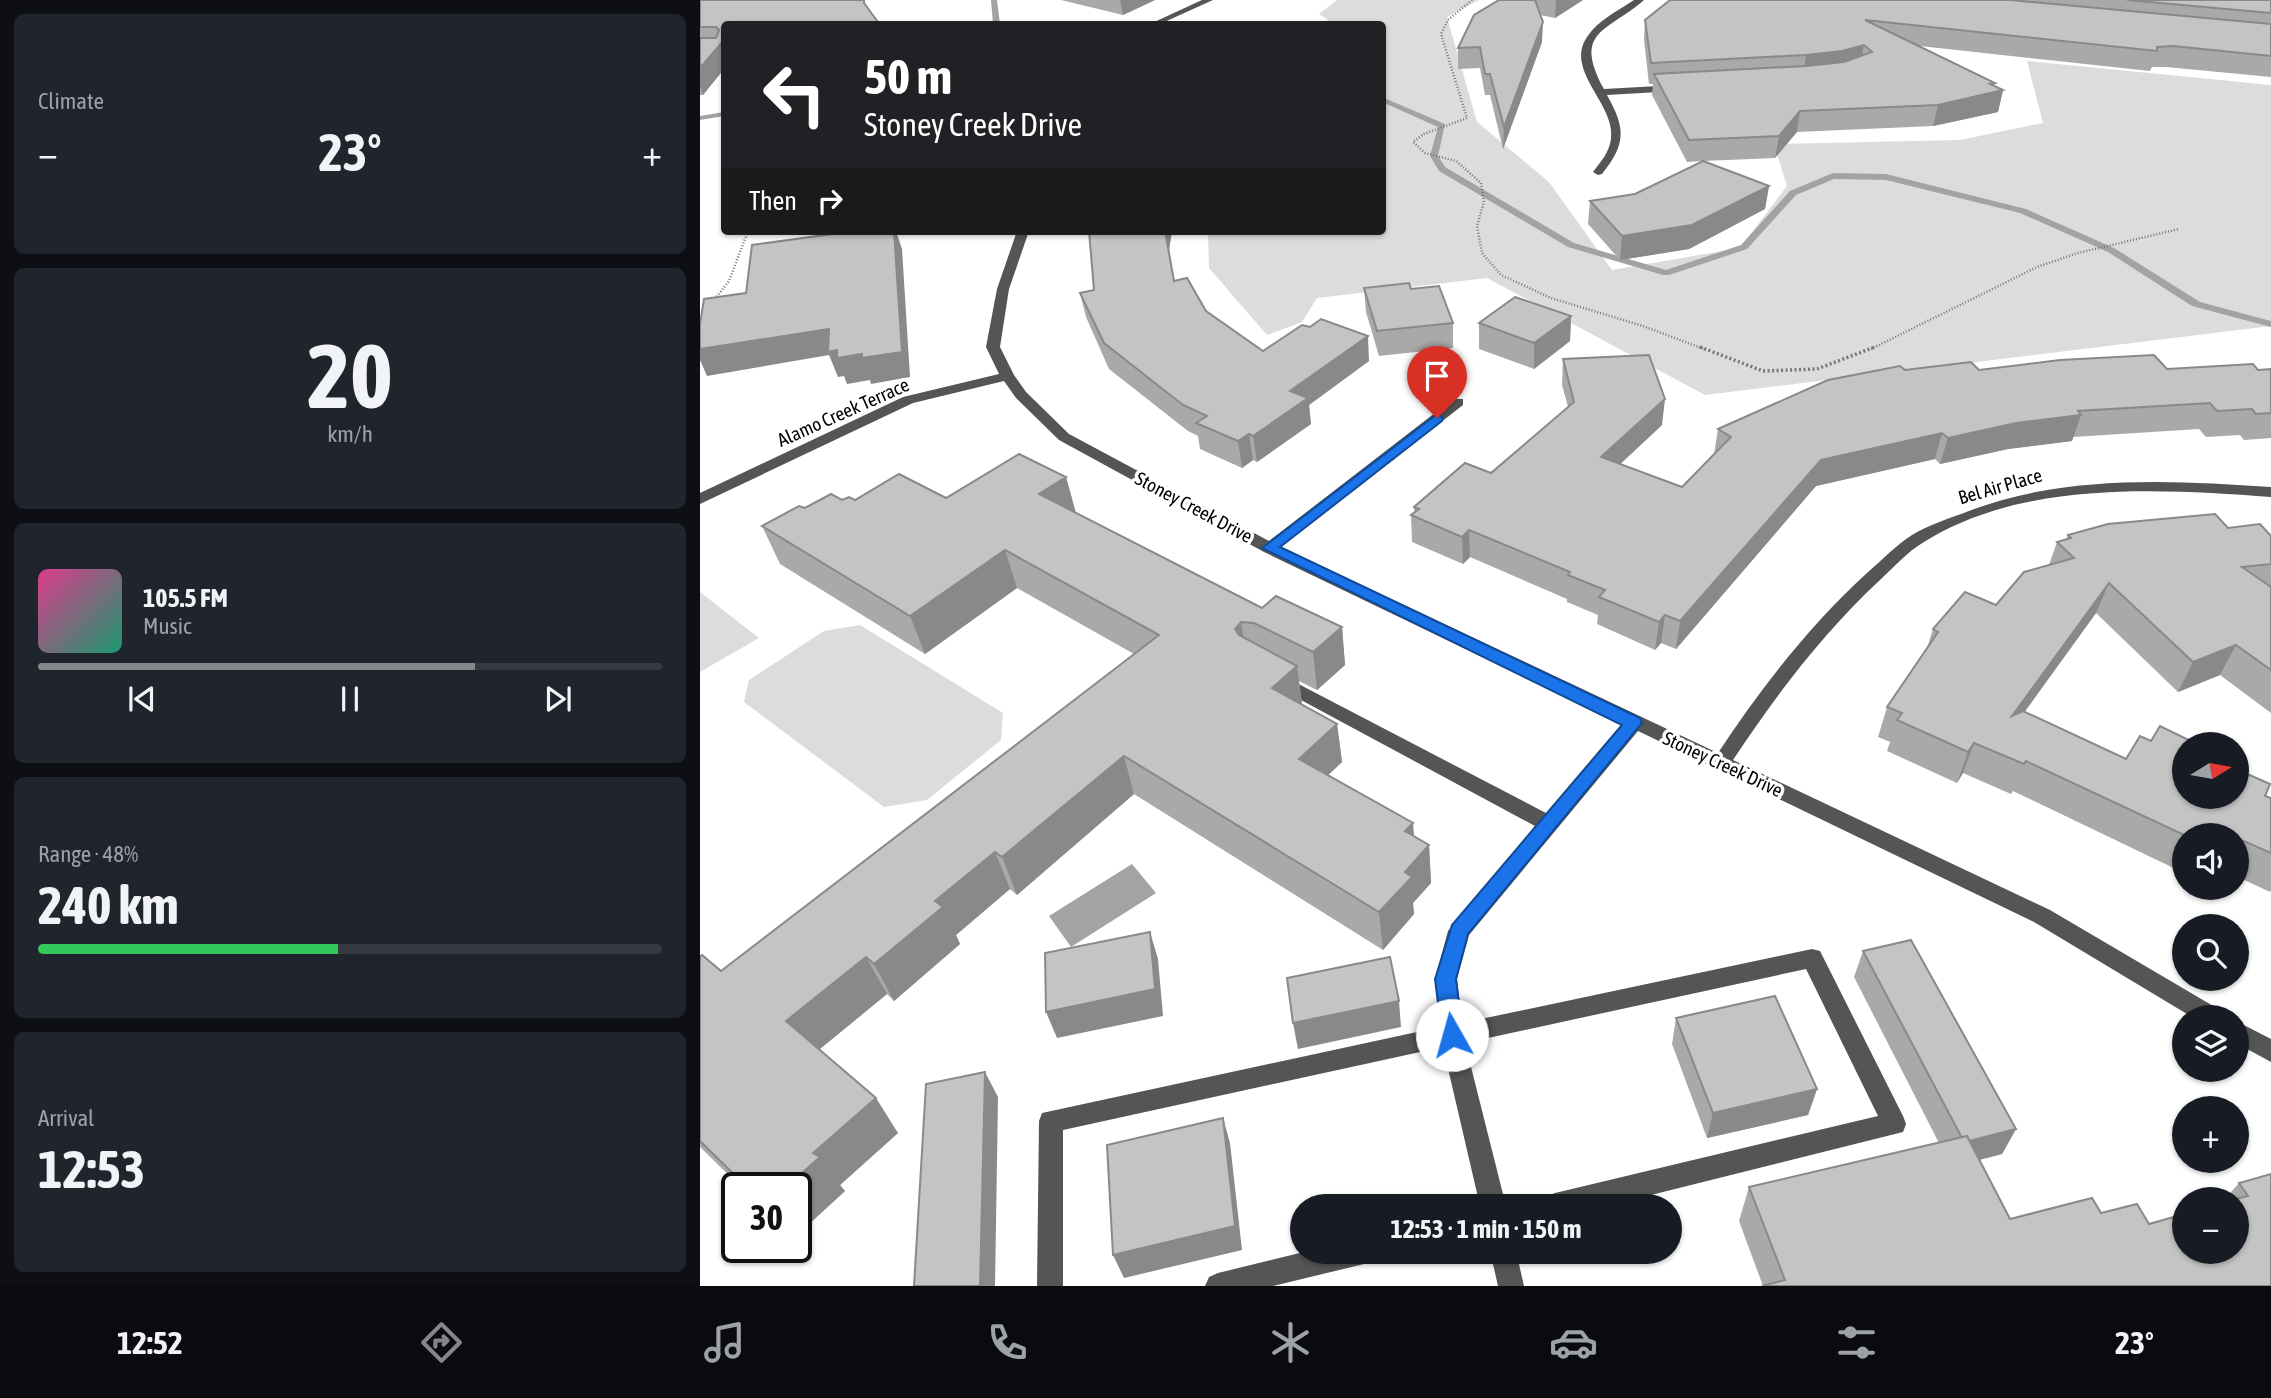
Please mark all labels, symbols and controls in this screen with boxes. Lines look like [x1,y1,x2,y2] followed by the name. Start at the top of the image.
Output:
[864,48,952,104] text: 50 m
[749,49,840,140] icon: left
[38,88,104,114] text: Climate
[864,106,1082,143] text: Stoney Creek Drive
[318,122,382,182] text: 23°
[38,131,58,174] text: −
[642,131,662,174] text: +
[811,182,849,220] icon: right
[749,186,797,216] text: Then
[307,323,393,427] text: 20
[1407,346,1467,418] pin
[1418,357,1456,395] icon: arrive
[774,373,912,451] street label: Alamo Creek Terrace
[327,421,373,447] text: km/h
[1956,464,2044,508] street label: Bel Air Place
[1132,467,1256,547] street label: Stoney Creek Drive
[143,583,228,613] text: 105.5 FM
[143,613,191,639] text: Music
[123,680,161,718] icon: previous
[331,680,369,718] icon: pause
[539,680,577,718] icon: next
[1660,727,1786,801] street label: Stoney Creek Drive
[2172,732,2249,808] north arrow
[2172,732,2249,1264] map controls
[2172,823,2249,900] button: sound
[38,841,138,867] text: Range · 48%
[38,875,179,935] text: 240 km
[2172,914,2249,991] button: search
[1415,998,1489,1072] position arrow
[2172,1005,2249,1082] button: layers
[2172,1096,2249,1173] button: +
[38,1105,94,1131] text: Arrival
[38,1139,145,1199] text: 12:53
[721,1172,812,1263] speed limit sign: 30
[2172,1187,2249,1264] button: −
[1391,1214,1581,1244] text: 12:53 · 1 min · 150 m
[417,1318,466,1367] icon: directions
[700,1318,749,1367] icon: music
[983,1318,1032,1367] icon: phone
[1266,1318,1315,1367] icon: climate
[1549,1318,1598,1367] icon: car
[1832,1318,1881,1367] icon: filters
[117,1324,183,1361] text: 12:52
[2115,1324,2154,1361] text: 23°

